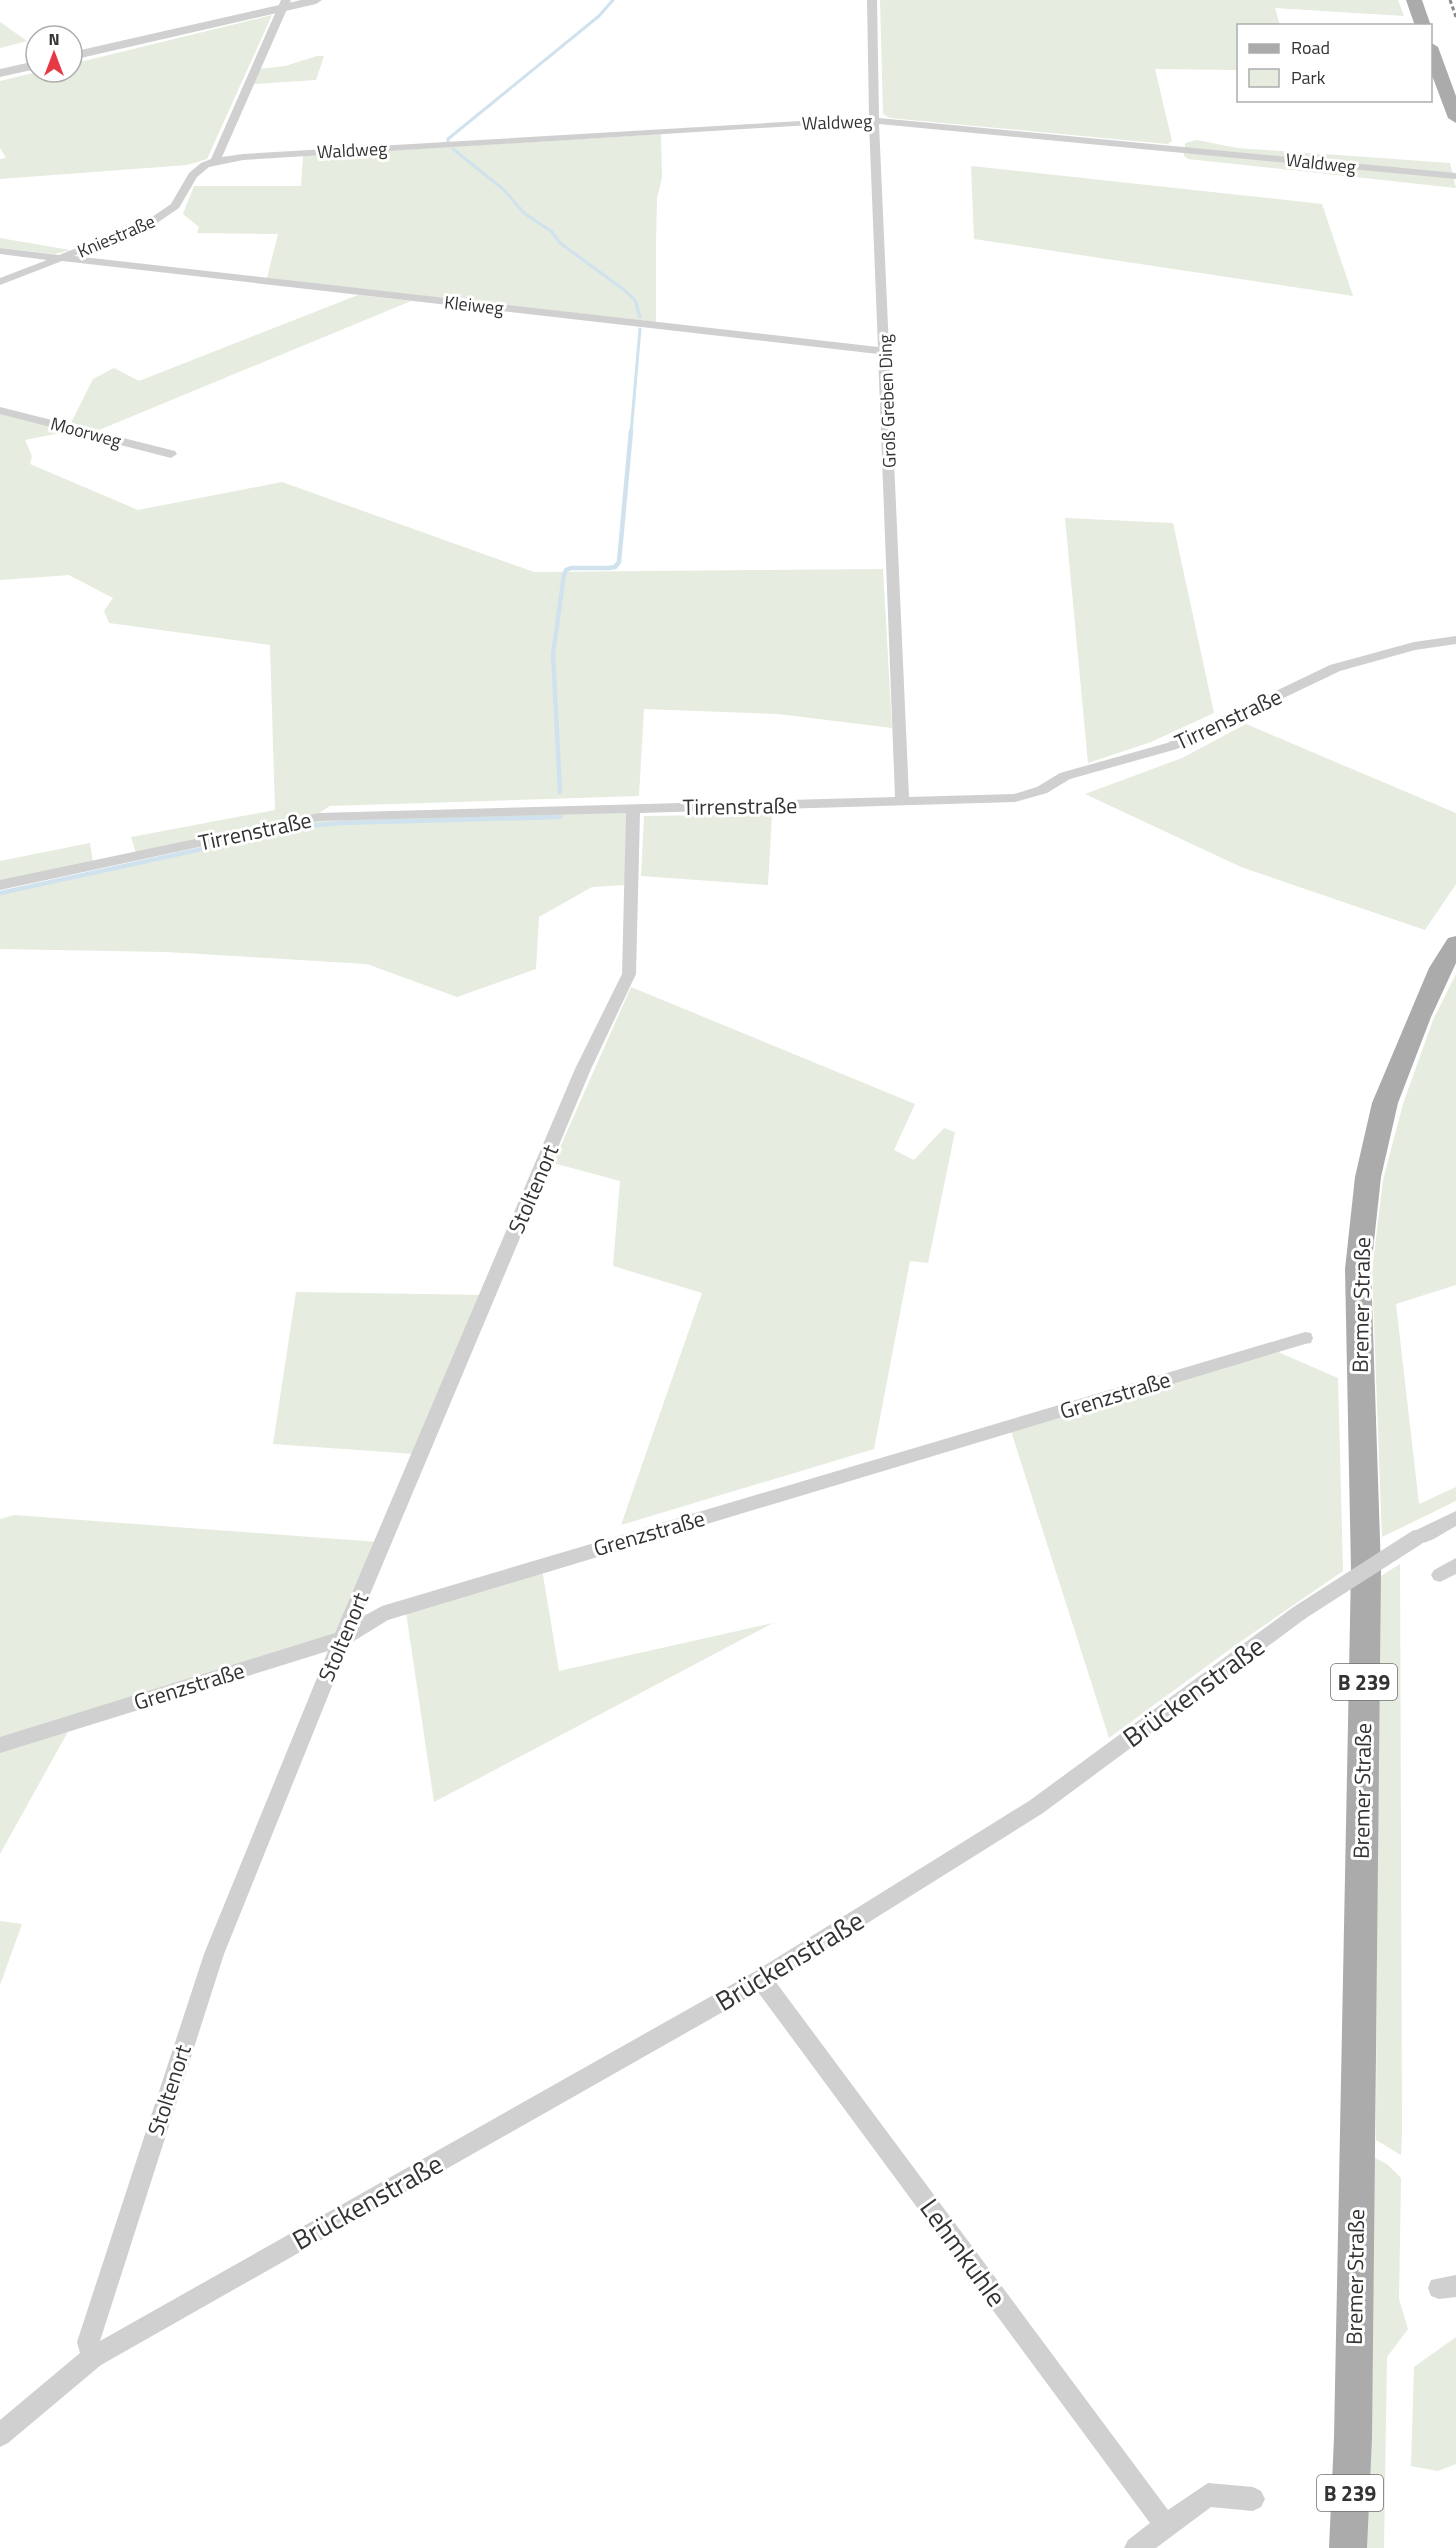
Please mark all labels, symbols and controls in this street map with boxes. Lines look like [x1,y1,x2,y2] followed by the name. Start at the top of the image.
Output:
[24,24,84,84] north arrow
[1237,24,1432,102] legend
[48,27,60,51] text: N
[1291,34,1330,61] text: Road
[1291,64,1326,91] text: Park
[801,107,873,137] street label: Waldweg
[316,135,388,165] street label: Waldweg
[1285,146,1357,180] street label: Waldweg
[73,208,159,264] street label: Kniestraße
[443,288,505,322] street label: Kleiweg
[871,334,903,468] street label: Groß Greben Ding
[48,410,124,454] street label: Moorweg
[1169,679,1287,759] street label: Tirrenstraße
[682,788,798,824] street label: Tirrenstraße
[195,802,315,860] street label: Tirrenstraße
[499,1139,567,1239] street label: Stoltenort
[1343,1237,1379,1373] street label: Bremer Straße
[1055,1362,1175,1428] street label: Grenzstraße
[589,1501,709,1565] street label: Grenzstraße
[309,1587,377,1687] street label: Stoltenort
[1113,1625,1273,1757] street label: Brückenstraße
[129,1653,249,1719] street label: Grenzstraße
[1331,1664,1397,1700] road number: B 239
[1344,1723,1380,1859] street label: Bremer Straße
[707,1899,871,2021] street label: Brückenstraße
[138,2040,200,2140] street label: Stoltenort
[284,2143,450,2259] street label: Brückenstraße
[911,2189,1017,2315] street label: Lehmkuhle
[1337,2209,1373,2345] street label: Bremer Straße
[1317,2475,1383,2511] road number: B 239

